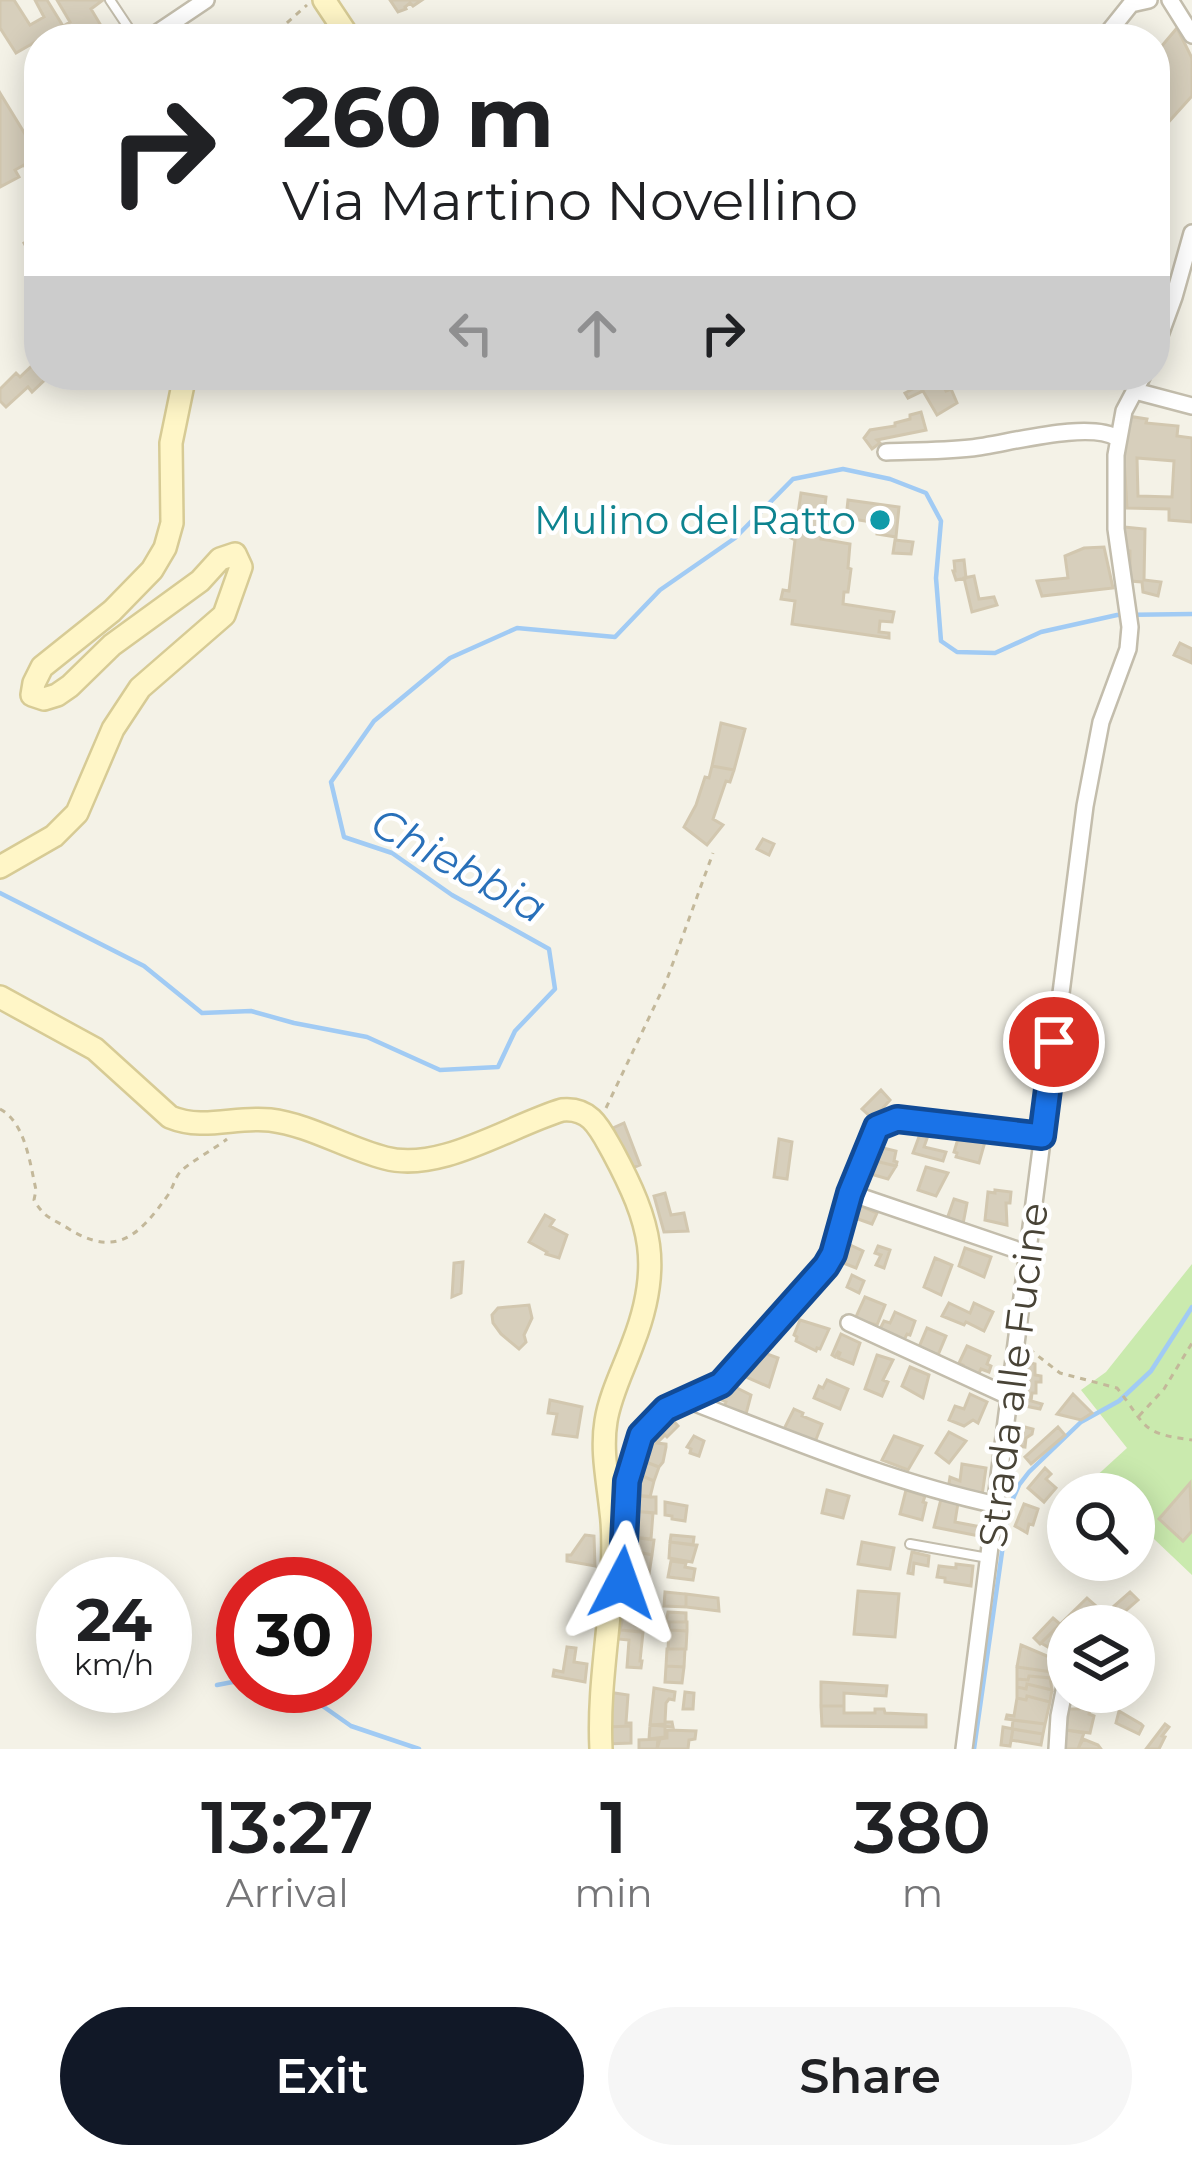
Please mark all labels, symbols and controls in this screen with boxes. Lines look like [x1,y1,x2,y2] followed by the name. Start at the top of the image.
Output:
[282,66,554,168] text: 260 m
[84,72,240,228] icon: right
[282,168,858,234] text: Via Martino Novellino
[438,300,504,366] icon: left
[564,300,630,366] icon: ahead
[690,300,756,366] icon: right
[534,496,856,544] place label: Mulino del Ratto
[867,507,893,533] marker: Mulino del Ratto
[362,796,556,934] water label: Chiebbia
[1003,991,1105,1093] pin
[1021,1009,1087,1075] icon: arrive
[968,1200,1058,1550] street label: Strada alle Fucine
[1047,1473,1155,1713] map controls
[1047,1473,1155,1581] button: search
[559,1520,685,1646] position arrow
[216,1557,372,1713] speed limit sign: 30
[76,1583,152,1656] text: 24
[1047,1605,1155,1713] button: layers
[74,1646,154,1683] text: km/h
[201,1783,374,1871] text: 13:27
[600,1783,627,1871] text: 1
[854,1783,991,1871] text: 380
[226,1869,349,1917] text: Arrival
[575,1869,653,1917] text: min
[902,1869,943,1917] text: m
[60,2007,584,2145] button: Exit
[608,2007,1132,2145] button: Share

